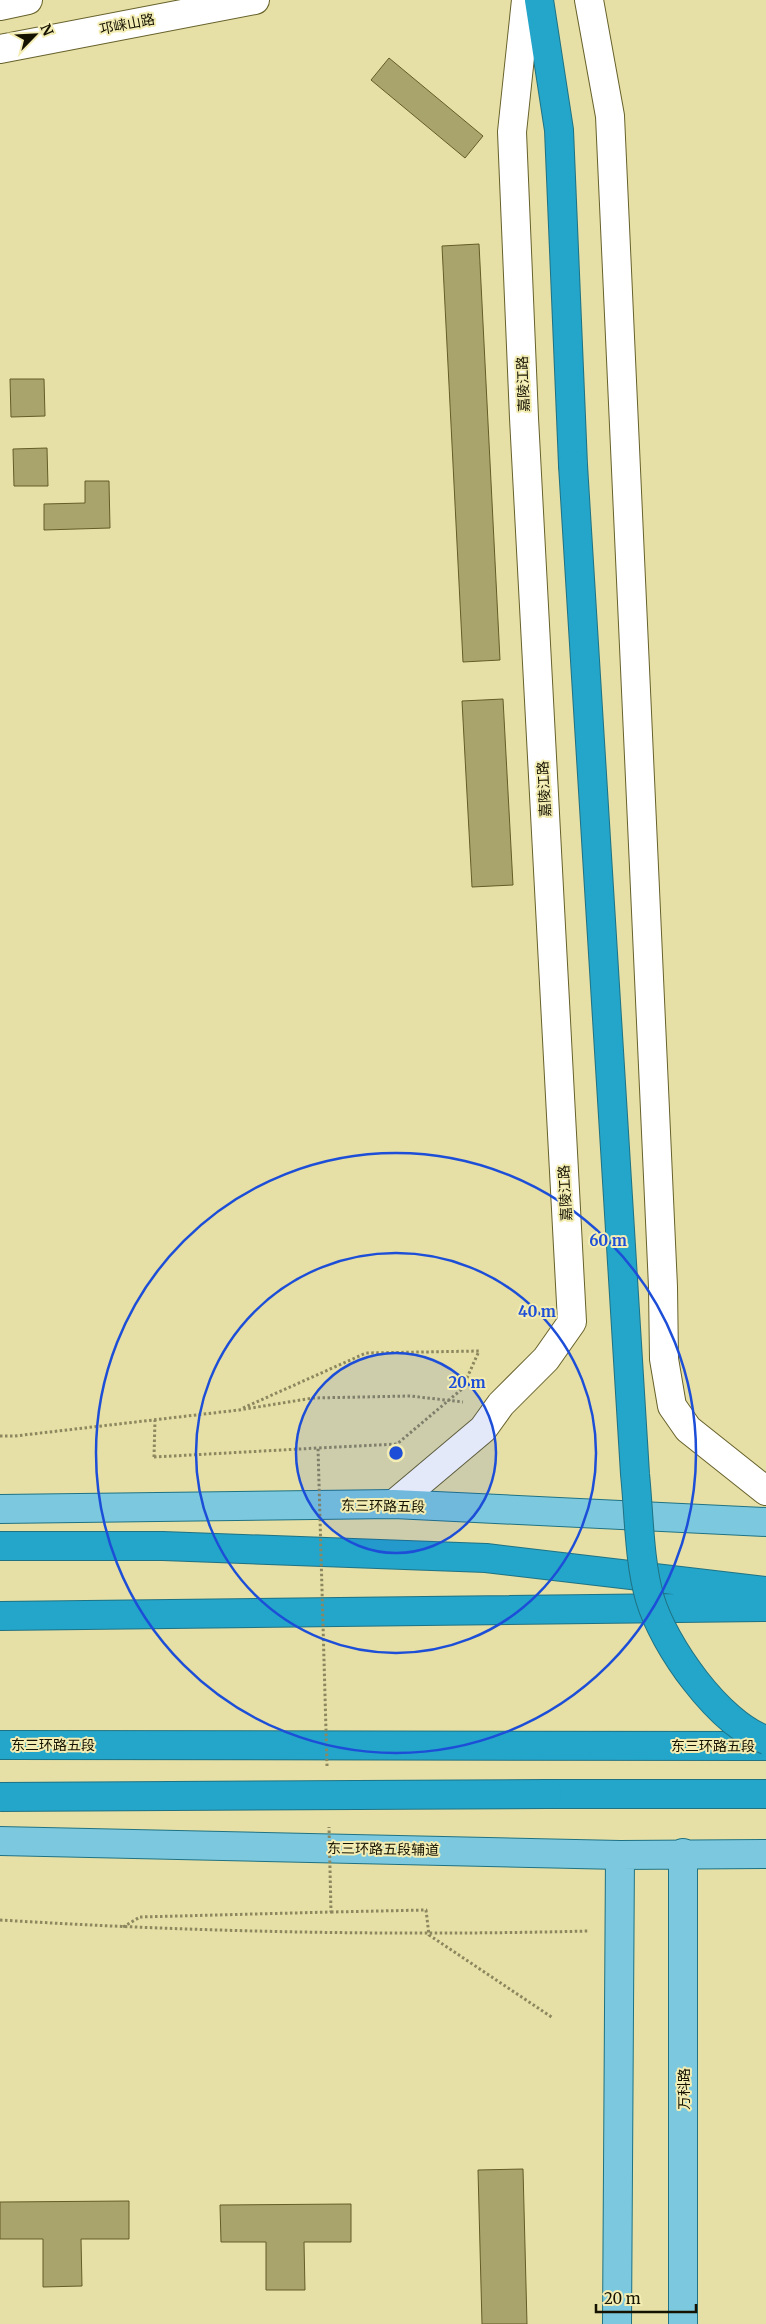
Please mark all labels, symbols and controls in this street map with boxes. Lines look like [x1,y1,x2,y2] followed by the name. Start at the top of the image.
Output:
[10,10,60,60] north arrow
[98,10,156,38] street label: 邛崃山路
[36,21,57,38] text: N
[513,356,533,412] street label: 嘉陵江路
[534,761,554,817] street label: 嘉陵江路
[555,1165,575,1221] street label: 嘉陵江路
[589,1231,627,1250] text: 60 m
[518,1302,556,1321] text: 40 m
[448,1373,486,1392] text: 20 m
[387,1444,405,1462] centre of rings
[341,1496,425,1516] street label: 东三环路五段
[11,1736,95,1754] street label: 东三环路五段
[671,1737,755,1755] street label: 东三环路五段
[327,1839,439,1859] street label: 东三环路五段辅道
[675,2068,693,2110] street label: 万科路
[596,2282,696,2314] scale bar
[604,2289,641,2308] text: 20 m

